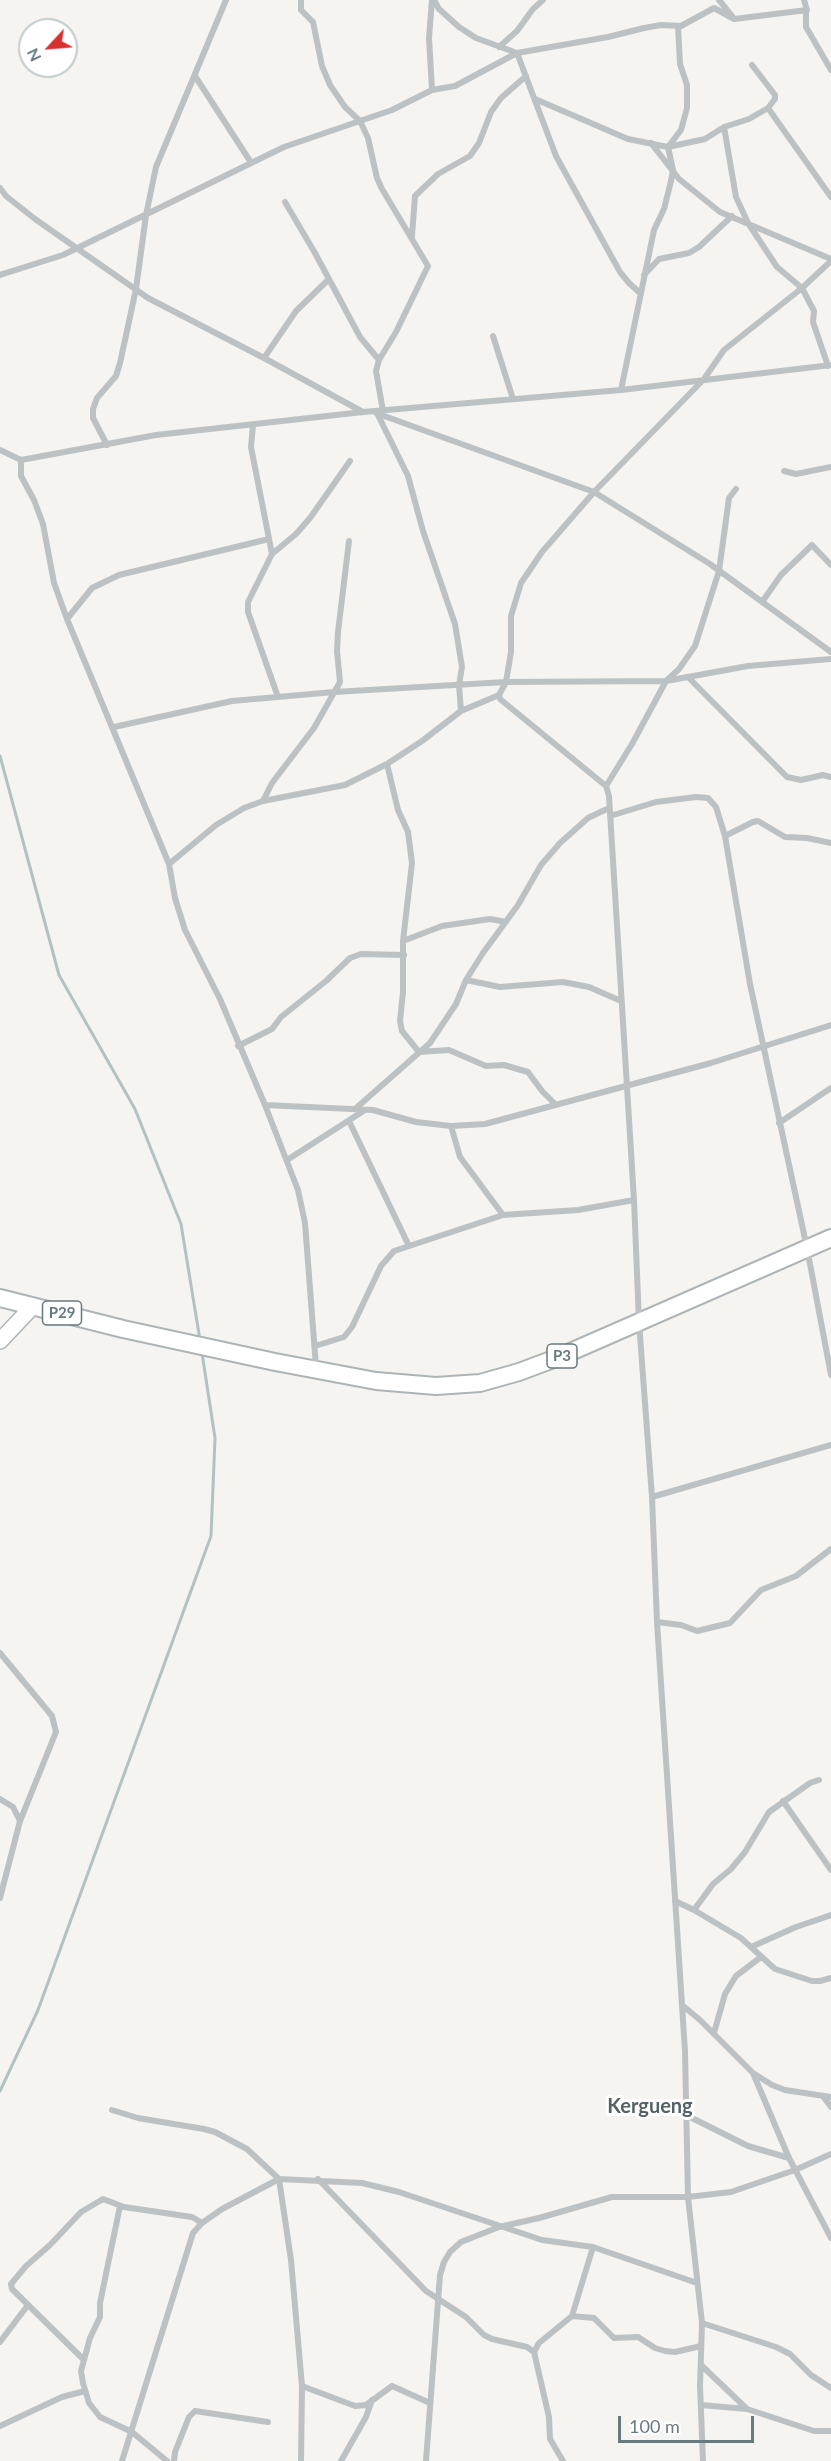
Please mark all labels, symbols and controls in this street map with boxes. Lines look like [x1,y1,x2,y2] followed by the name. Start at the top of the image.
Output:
[18,18,78,78] north arrow
[22,46,44,65] text: N
[42,1301,82,1325] road number: P29
[547,1344,577,1368] road number: P3
[607,2095,693,2119] district label: Kergueng
[621,2404,758,2442] scale bar
[629,2415,680,2437] text: 100 m

